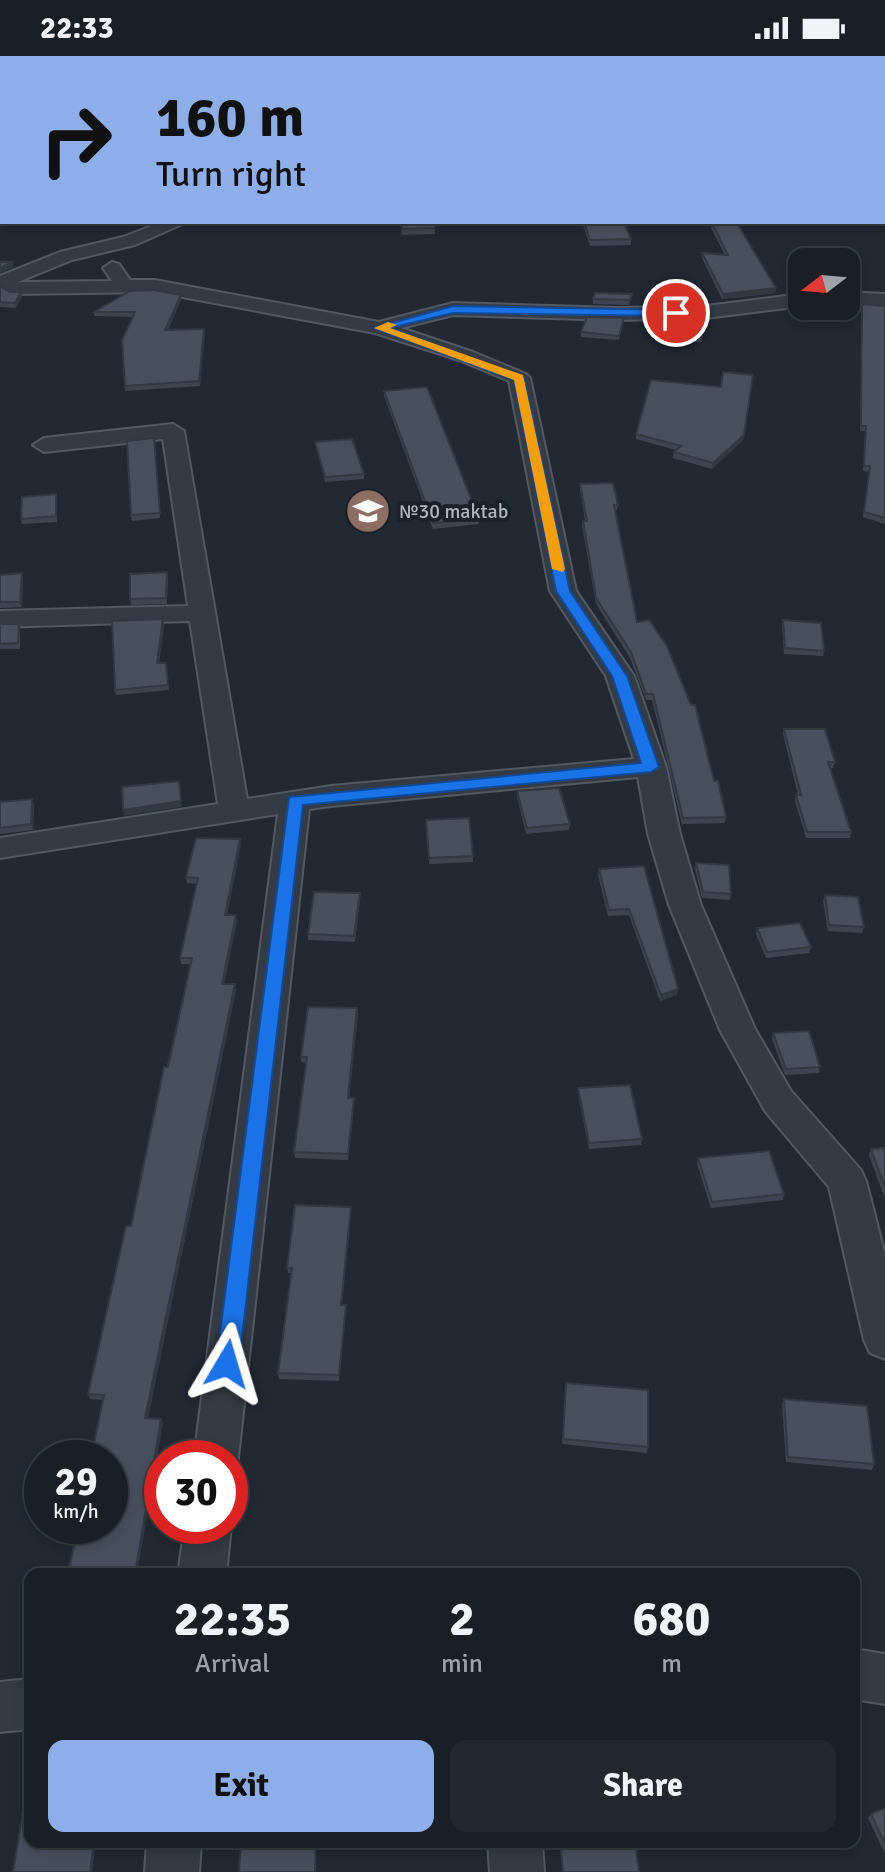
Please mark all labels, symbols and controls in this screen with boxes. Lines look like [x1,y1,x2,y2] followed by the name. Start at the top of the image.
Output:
[40,10,114,47] text: 22:33
[156,83,304,152] text: 160 m
[24,88,128,192] icon: right
[156,152,306,197] text: Turn right
[788,248,860,320] north arrow
[788,248,860,320] map controls
[642,279,710,347] pin
[654,291,698,335] icon: arrive
[344,487,392,535] school or university icon: №30 maktab
[399,499,508,524] place label: №30 maktab
[185,1322,269,1406] position arrow
[144,1440,248,1544] speed limit sign: 30
[54,1457,98,1507] text: 29
[53,1499,99,1524] text: km/h
[174,1590,291,1649] text: 22:35
[449,1590,475,1649] text: 2
[633,1590,710,1649] text: 680
[195,1648,270,1680] text: Arrival
[441,1648,483,1680] text: min
[661,1648,682,1680] text: m
[48,1740,434,1832] button: Exit
[450,1740,836,1832] button: Share

